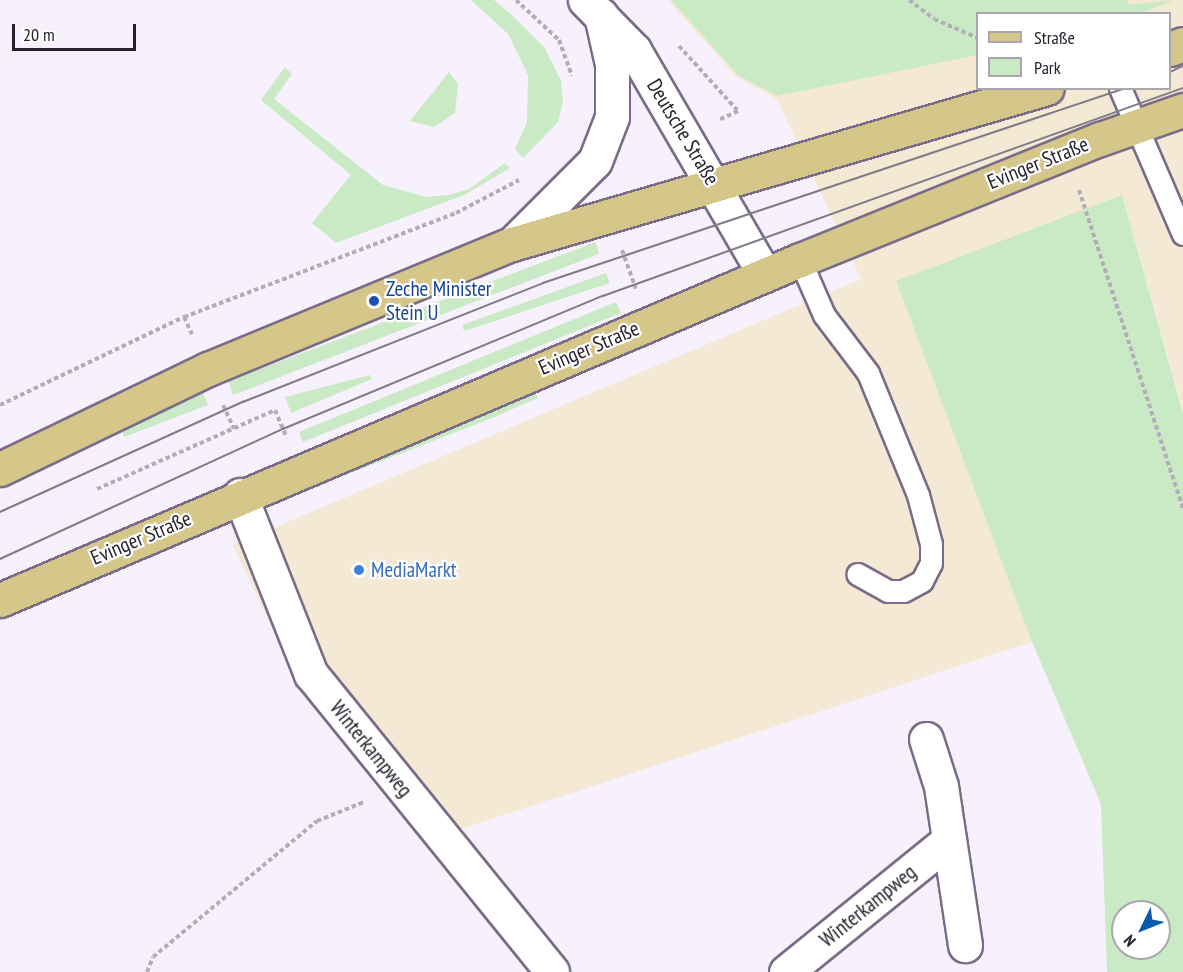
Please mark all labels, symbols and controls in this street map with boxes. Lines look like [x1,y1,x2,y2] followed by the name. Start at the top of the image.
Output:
[15,12,140,50] scale bar
[976,12,1171,90] legend
[23,23,55,46] text: 20 m
[1034,26,1075,49] text: Straße
[1034,56,1061,79] text: Park
[641,74,725,190] street label: Deutsche Straße
[984,131,1092,195] street label: Evinger Straße
[386,276,492,326] place label: Zeche Minister Stein U
[367,294,381,308] marker: Zeche Minister Stein U
[535,316,643,380] street label: Evinger Straße
[87,506,195,570] street label: Evinger Straße
[371,557,457,583] place label: MediaMarkt
[352,563,366,577] marker: MediaMarkt
[324,696,418,802] street label: Winterkampweg
[815,859,921,953] street label: Winterkampweg
[1111,900,1171,960] north arrow
[1119,931,1140,951] text: N

